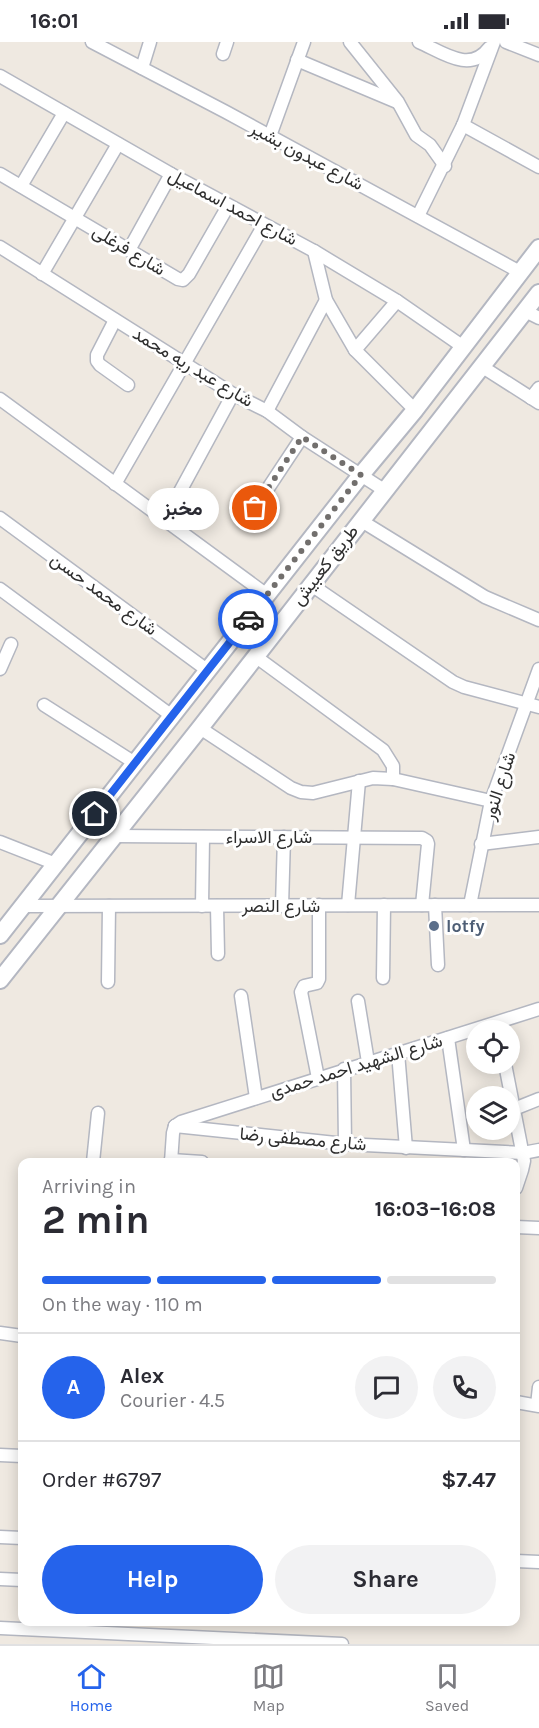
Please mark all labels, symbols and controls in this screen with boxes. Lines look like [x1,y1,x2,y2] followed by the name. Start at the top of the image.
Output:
[30,8,79,34] text: 16:01
[245,117,367,196] street label: شارع عبدون بشير
[164,164,301,251] street label: شارع احمد اسماعيل
[88,220,169,281] street label: شارع فرغلى
[128,322,257,413] street label: شارع عبد ريه محمد
[229,482,280,533] pin
[147,487,219,529] callout: مخبز
[238,491,271,524] icon: bag
[163,497,203,520] text: مخبز
[287,520,363,610] street label: طريق كعبيش
[46,548,162,641] street label: شارع محمد حسن
[218,589,278,649] courier
[232,603,265,636] icon: car
[477,749,521,824] street label: شارع النور
[69,788,120,839] pin
[78,797,111,830] icon: home
[226,826,312,849] street label: شارع الاسراء
[241,895,320,918] street label: شارع النصر
[446,915,484,937] place label: lotfy
[427,919,441,933] marker: lotfy
[466,1020,520,1140] map controls
[466,1020,520,1074] button: locate
[267,1029,445,1104] street label: شارع الشهيد احمد حمدى
[466,1086,520,1140] button: layers
[239,1123,367,1156] street label: شارع مصطفى رضا
[42,1175,136,1198] text: Arriving in
[374,1196,496,1222] text: 16:03–16:08
[42,1197,150,1243] text: 2 min
[42,1293,203,1316] text: On the way · 110 m
[355,1356,418,1419] button: chat
[433,1356,496,1419] button: phone
[120,1363,164,1389] text: Alex
[67,1374,80,1400] text: A
[120,1389,225,1412] text: Courier · 4.5
[42,1467,161,1493] text: Order #6797
[441,1467,496,1493] text: $7.47
[42,1545,263,1614] button: Help
[275,1545,496,1614] button: Share
[70,1660,112,1715] tab: Home
[252,1660,285,1715] tab: Map
[425,1660,469,1715] tab: Saved

